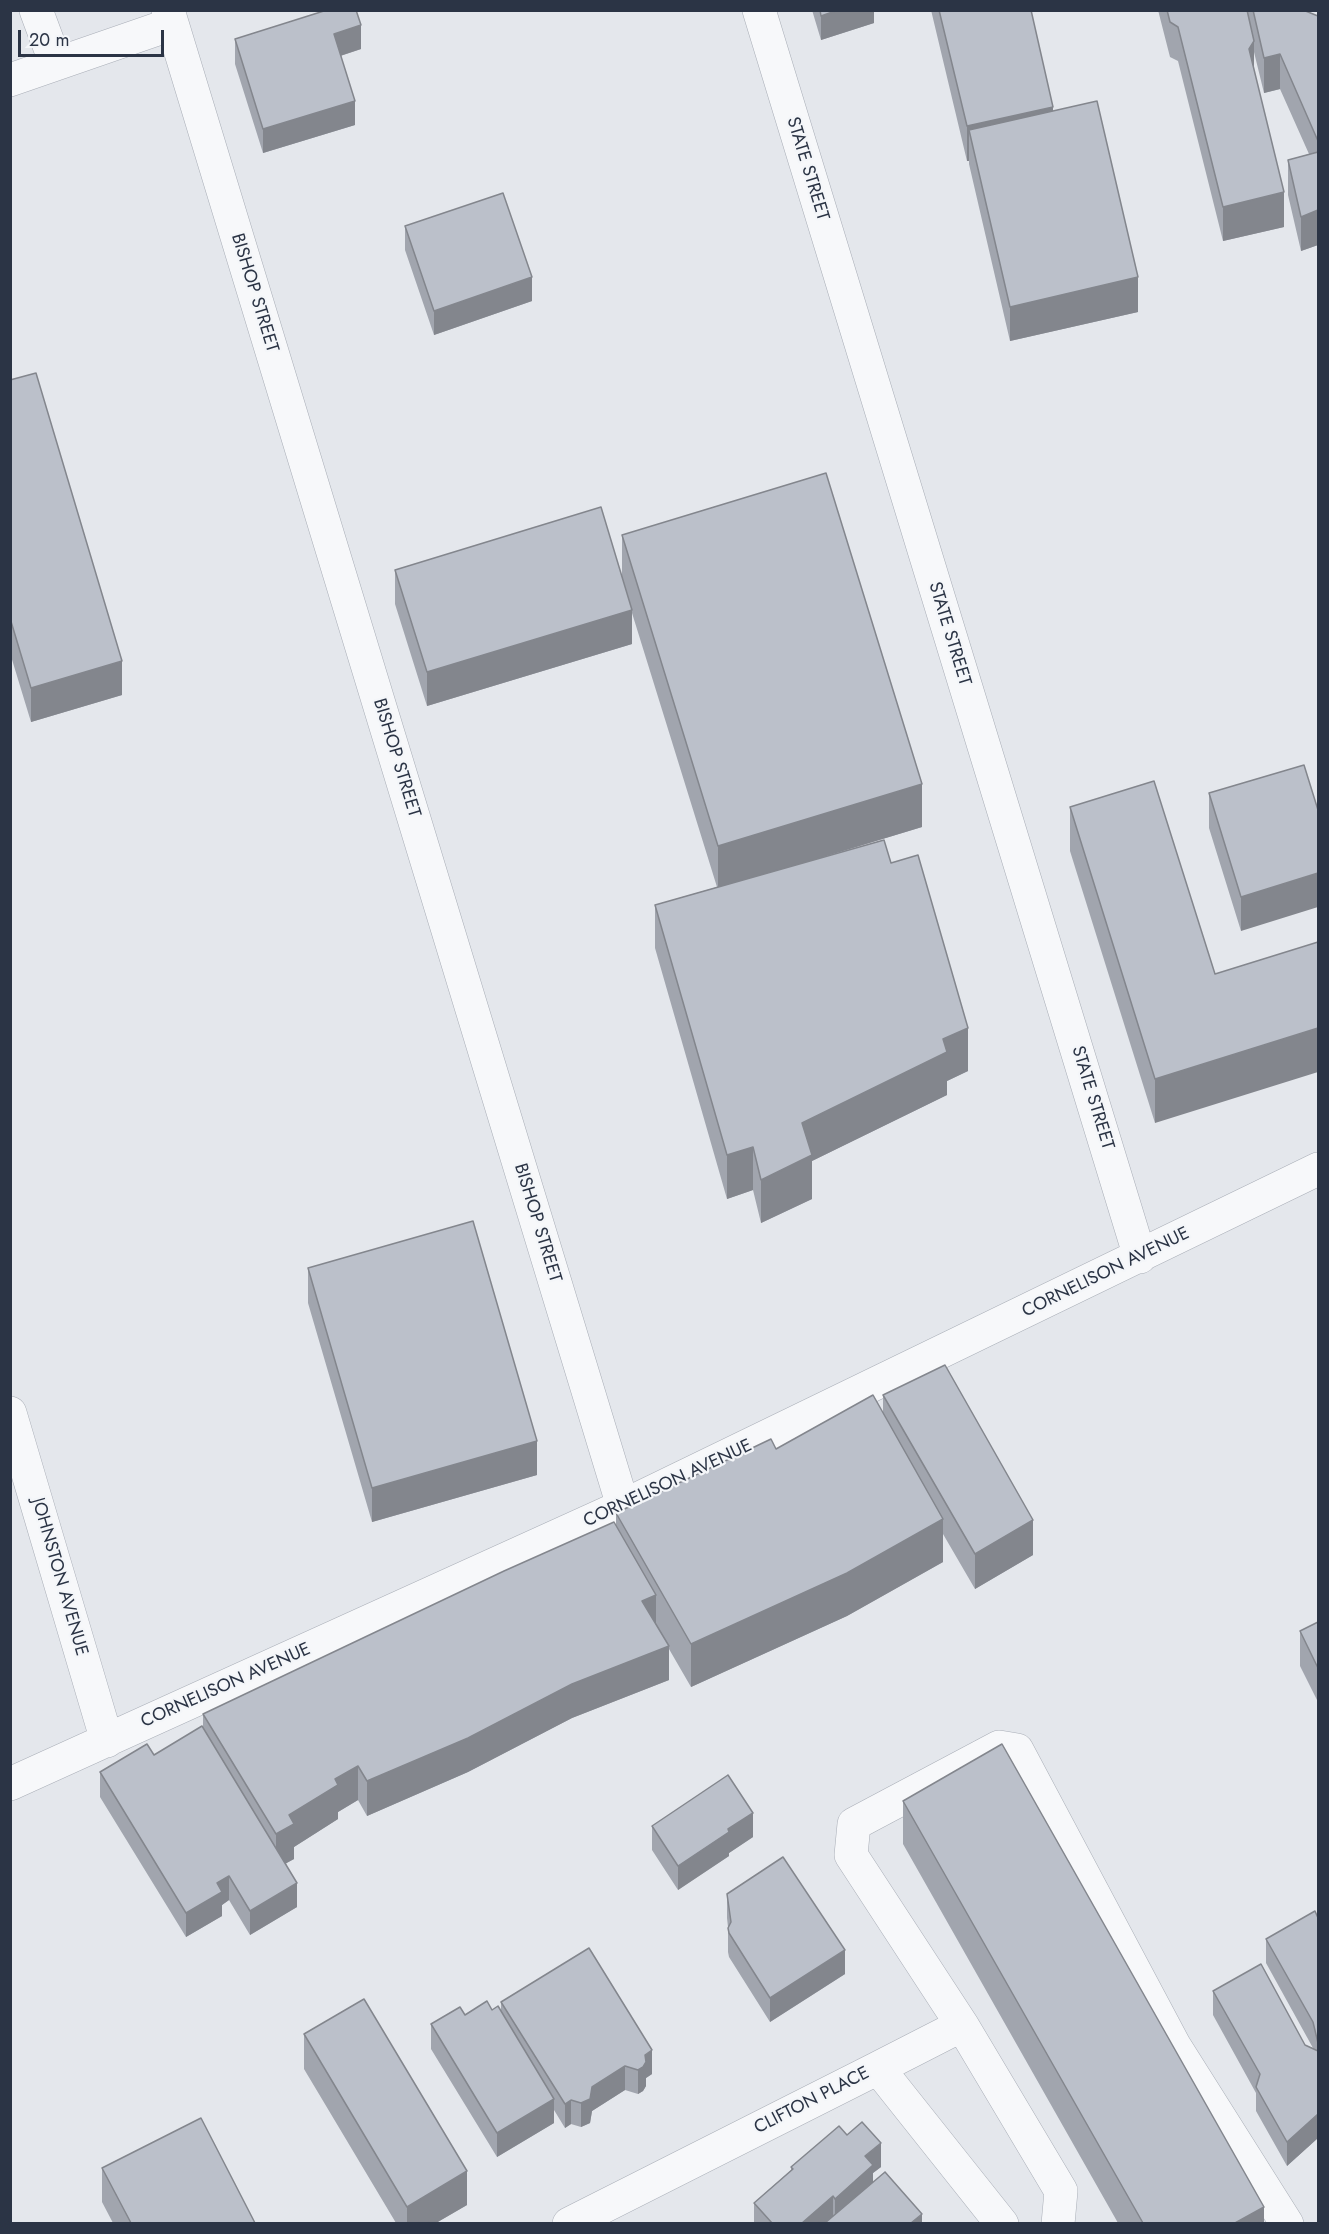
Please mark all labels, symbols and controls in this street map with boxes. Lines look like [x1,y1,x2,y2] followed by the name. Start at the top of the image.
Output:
[21,18,166,56] scale bar
[29,27,69,53] text: 20 m
[781,115,833,223] street label: STATE STREET
[226,231,282,355] street label: BISHOP STREET
[923,580,975,688] street label: STATE STREET
[368,696,424,820] street label: BISHOP STREET
[1066,1044,1118,1152] street label: STATE STREET
[509,1161,565,1285] street label: BISHOP STREET
[1019,1223,1193,1323] street label: CORNELISON AVENUE
[580,1435,756,1533] street label: CORNELISON AVENUE
[26,1496,92,1658] street label: JOHNSTON AVENUE
[138,1639,314,1733] street label: CORNELISON AVENUE
[751,2063,873,2139] street label: CLIFTON PLACE

